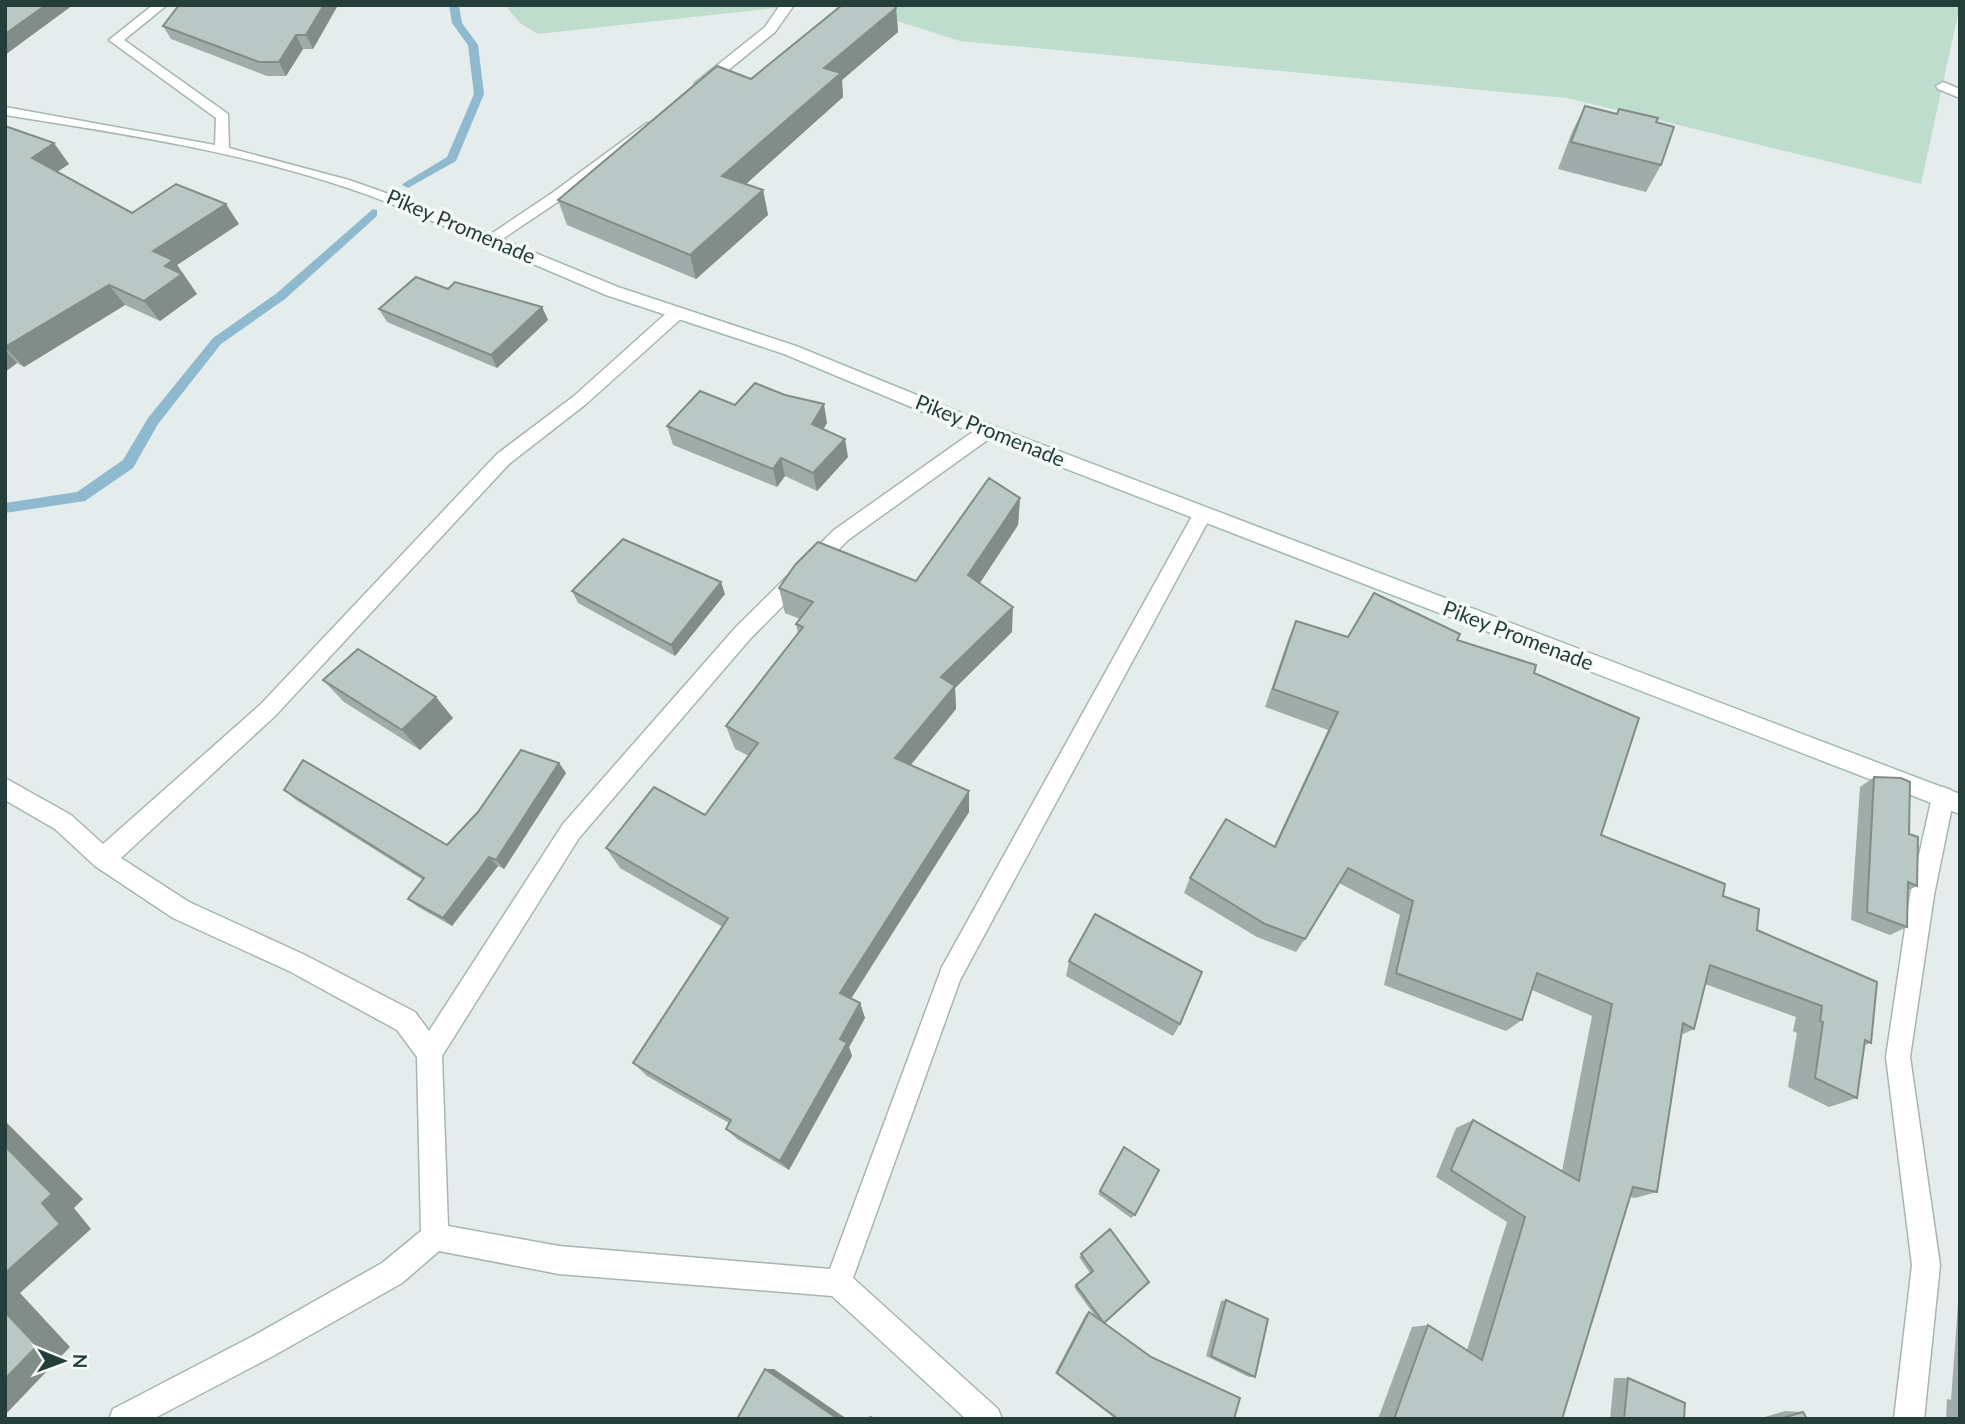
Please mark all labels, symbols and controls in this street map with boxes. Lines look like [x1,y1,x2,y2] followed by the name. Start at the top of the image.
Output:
[383,183,540,268] street label: Pikey Promenade
[912,388,1069,471] street label: Pikey Promenade
[1440,594,1597,675] street label: Pikey Promenade
[28,1326,98,1396] north arrow
[69,1354,92,1369] text: N

